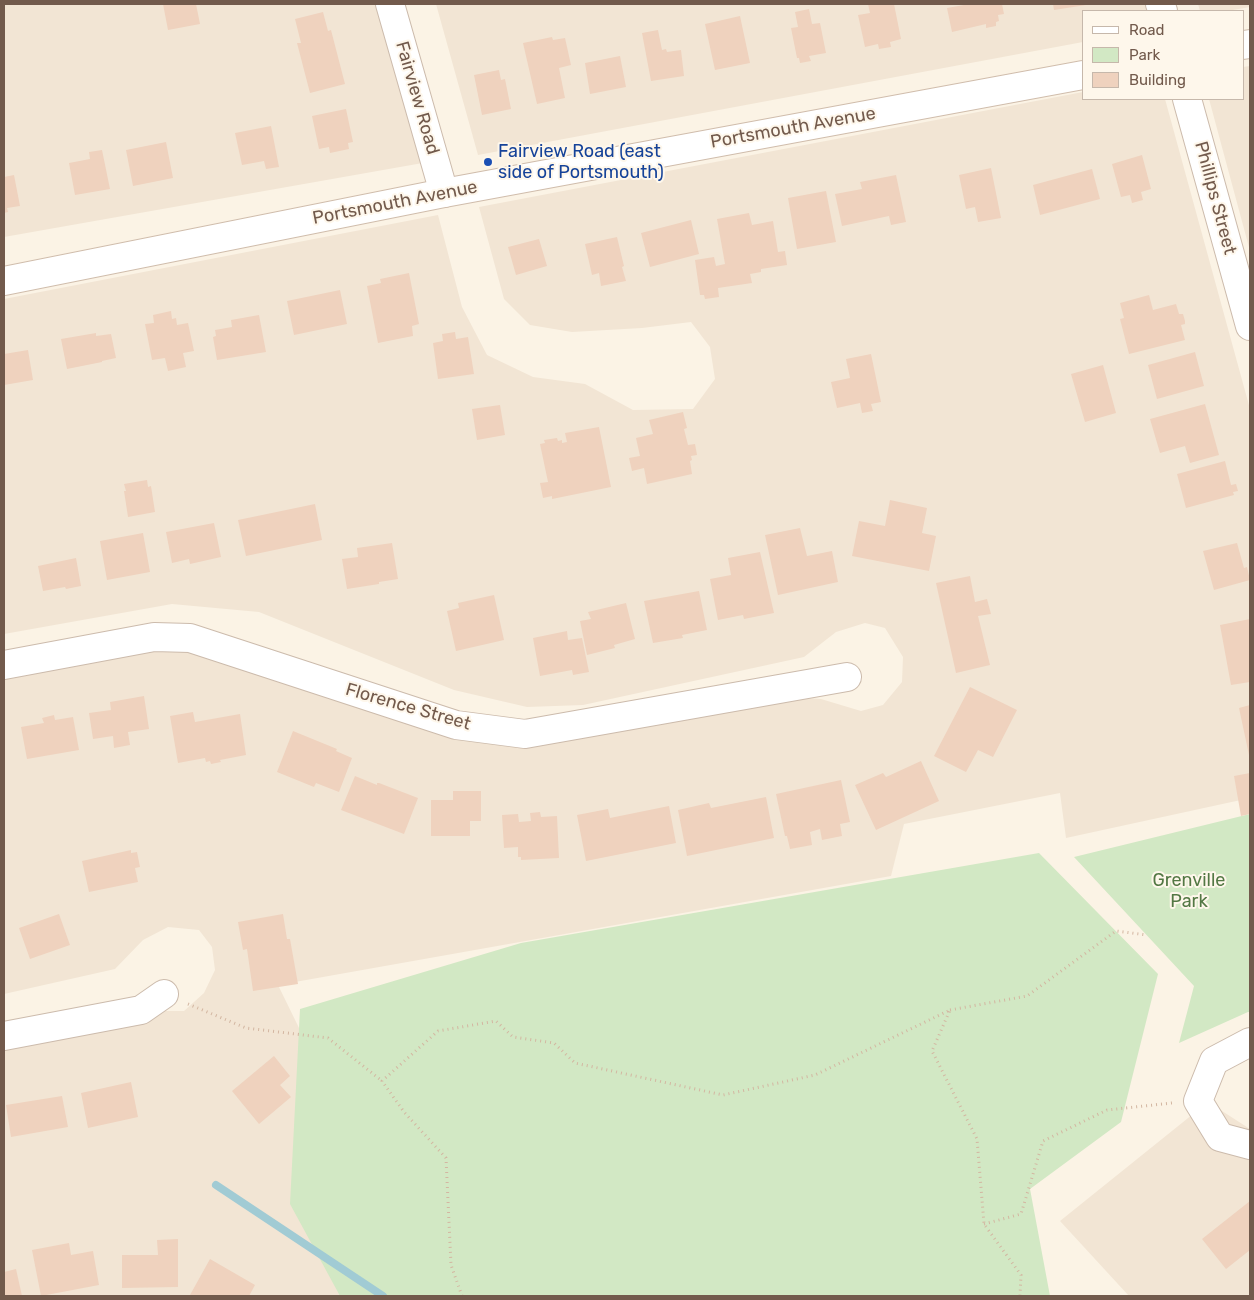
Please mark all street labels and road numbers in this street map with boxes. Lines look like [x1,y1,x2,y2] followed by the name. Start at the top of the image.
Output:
[391,39,443,157] street label: Fairview Road
[709,103,877,153] street label: Portsmouth Avenue
[1190,139,1240,257] street label: Phillips Street
[311,176,479,230] street label: Portsmouth Avenue
[343,679,473,735] street label: Florence Street

